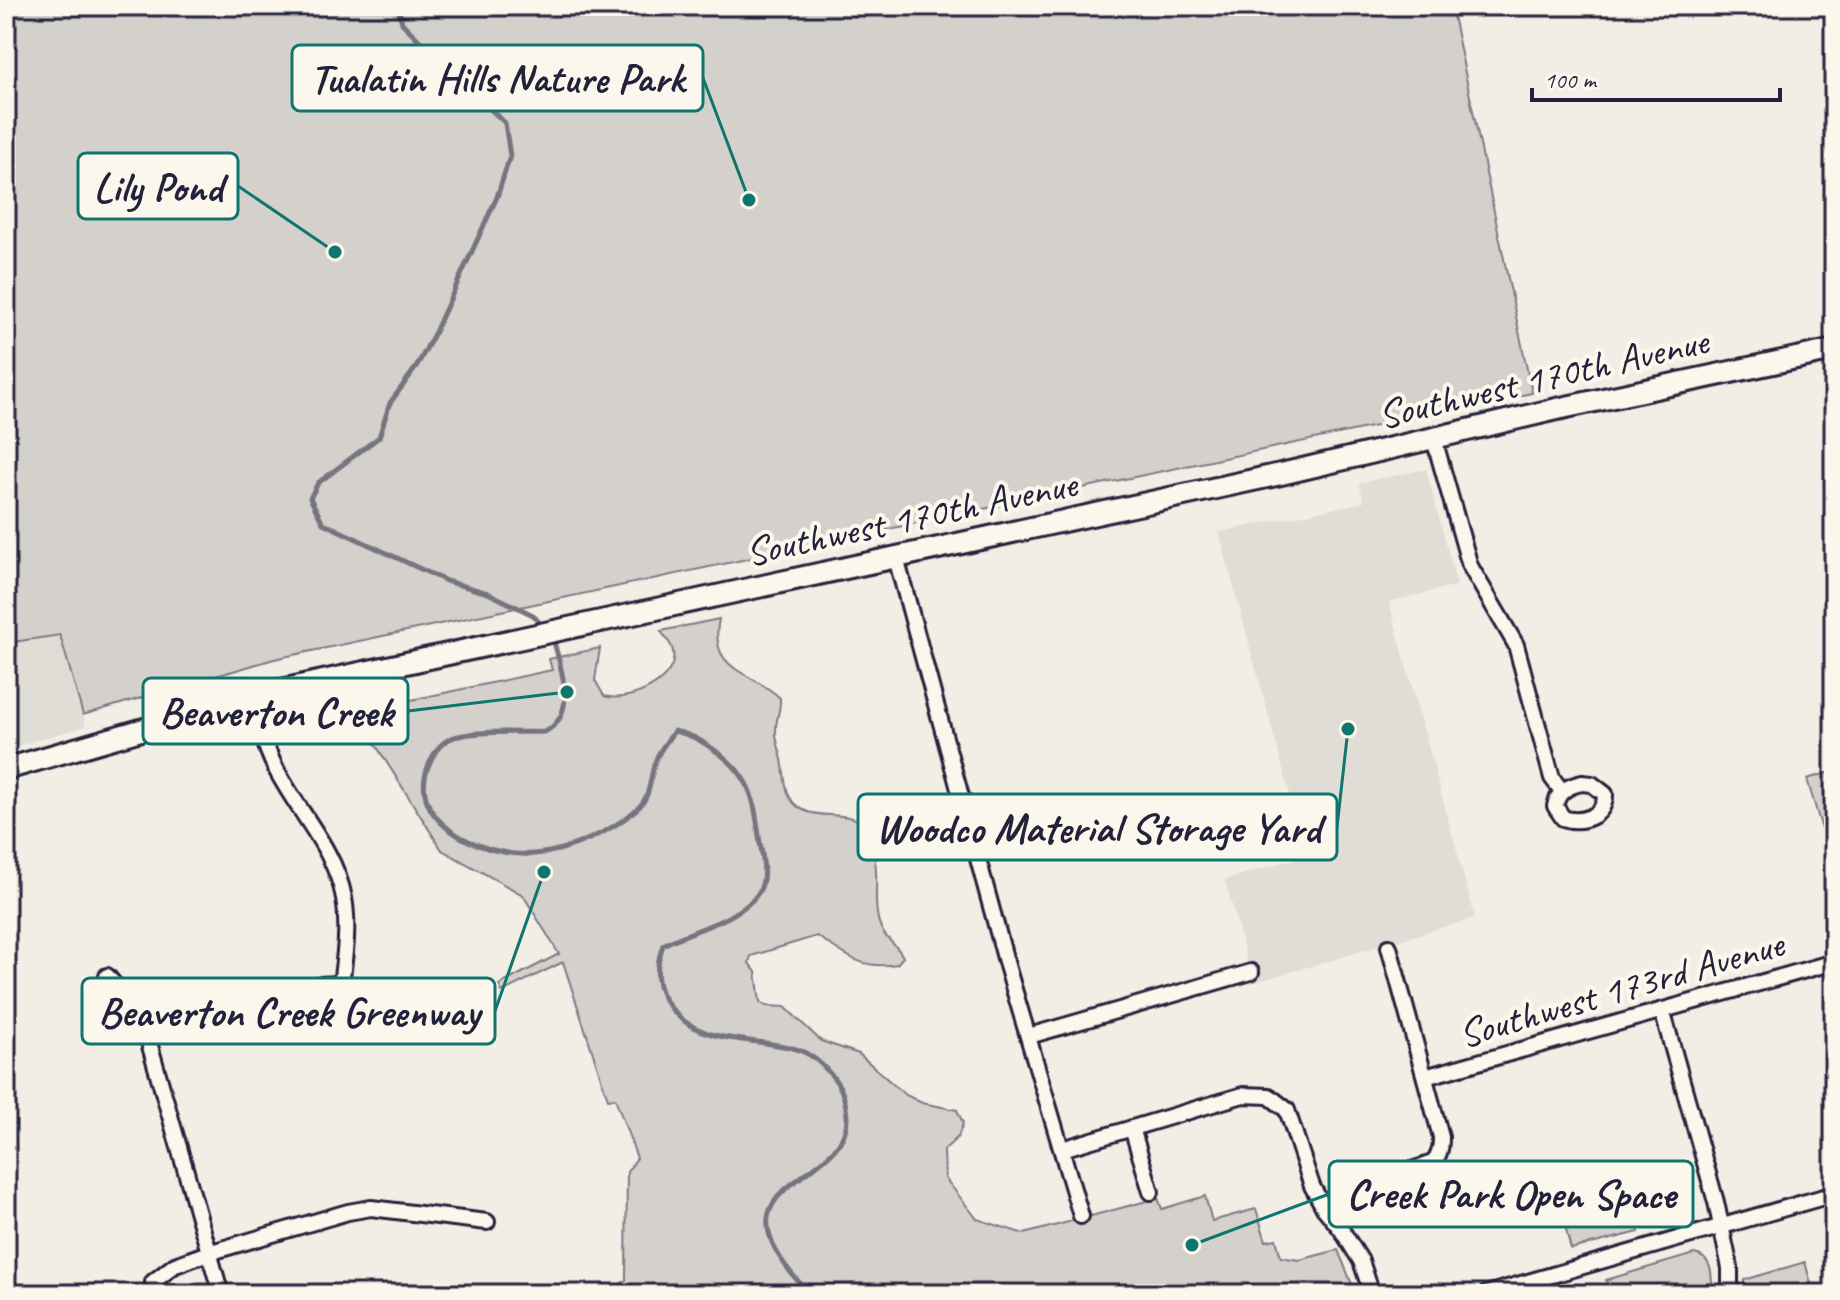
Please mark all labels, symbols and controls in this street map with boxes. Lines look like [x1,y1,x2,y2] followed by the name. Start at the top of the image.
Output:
[292,45,703,111] callout: Tualatin Hills Nature Park
[310,52,688,105] text: Tualatin Hills Nature Park
[1532,52,1780,102] scale bar
[1544,65,1598,95] text: 100 m
[78,153,238,219] callout: Lily Pond
[94,161,230,214] text: Lily Pond
[1373,315,1716,440] street label: Southwest 170th Avenue
[741,458,1084,577] street label: Southwest 170th Avenue
[143,678,408,744] callout: Beaverton Creek
[159,686,396,739] text: Beaverton Creek
[858,794,1337,860] callout: Woodco Material Storage Yard
[876,802,1327,855] text: Woodco Material Storage Yard
[1453,918,1792,1059] street label: Southwest 173rd Avenue
[82,978,495,1044] callout: Beaverton Creek Greenway
[98,986,483,1039] text: Beaverton Creek Greenway
[1329,1161,1693,1227] callout: Creek Park Open Space
[1347,1168,1678,1221] text: Creek Park Open Space

